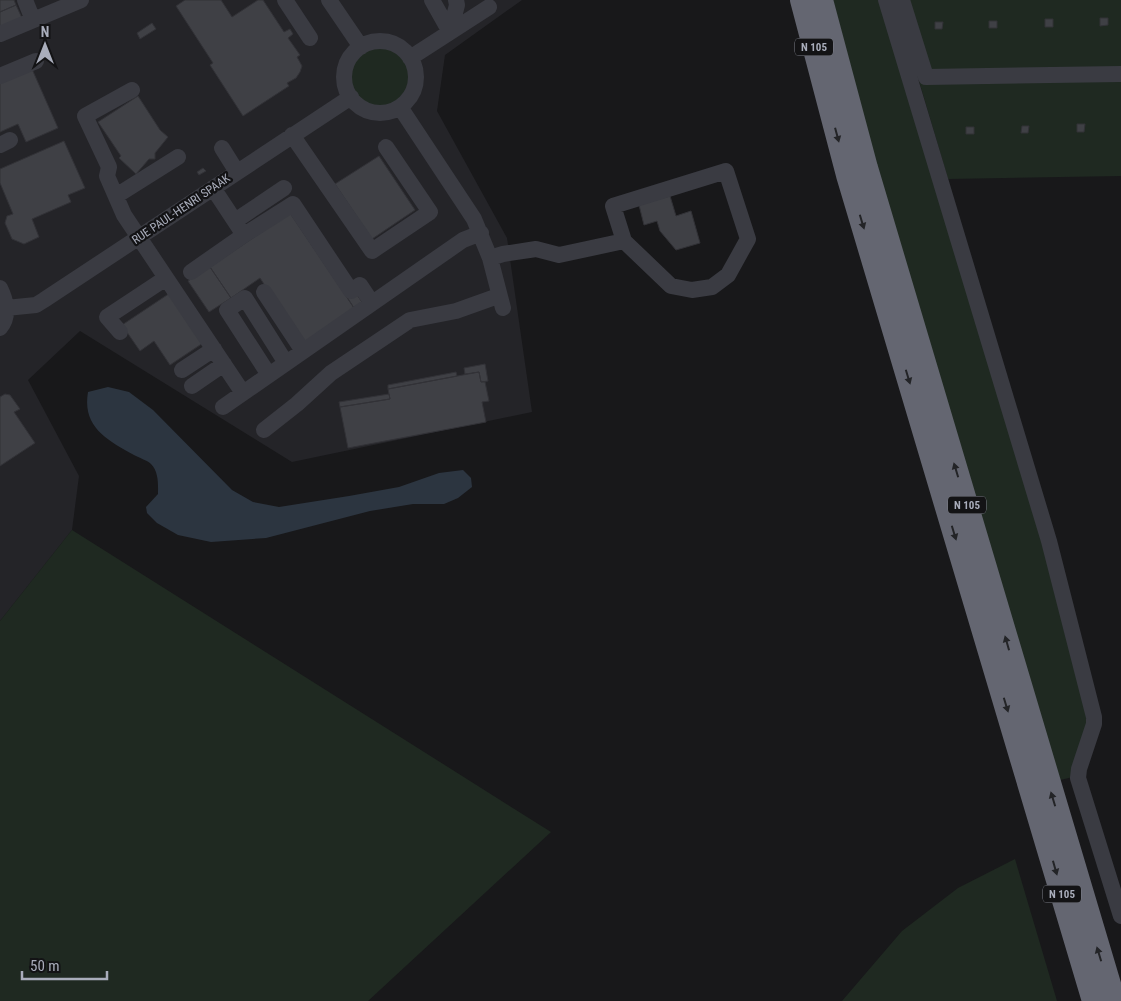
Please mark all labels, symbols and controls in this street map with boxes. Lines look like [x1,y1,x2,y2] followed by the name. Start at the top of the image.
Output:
[20,20,70,70] north arrow
[41,24,49,40] text: N
[795,38,833,56] road number: N 105
[833,127,841,142] one-way arrow
[129,171,233,247] street label: RUE PAUL-HENRI SPAAK
[858,214,866,229] one-way arrow
[905,370,913,385] one-way arrow
[952,463,959,478] one-way arrow
[948,496,986,514] road number: N 105
[951,526,959,541] one-way arrow
[1002,635,1010,650] one-way arrow
[1003,698,1011,713] one-way arrow
[1048,791,1056,806] one-way arrow
[1051,861,1059,876] one-way arrow
[1043,886,1081,902] road number: N 105
[1095,947,1103,962] one-way arrow
[22,948,108,980] scale bar
[30,957,60,975] text: 50 m

